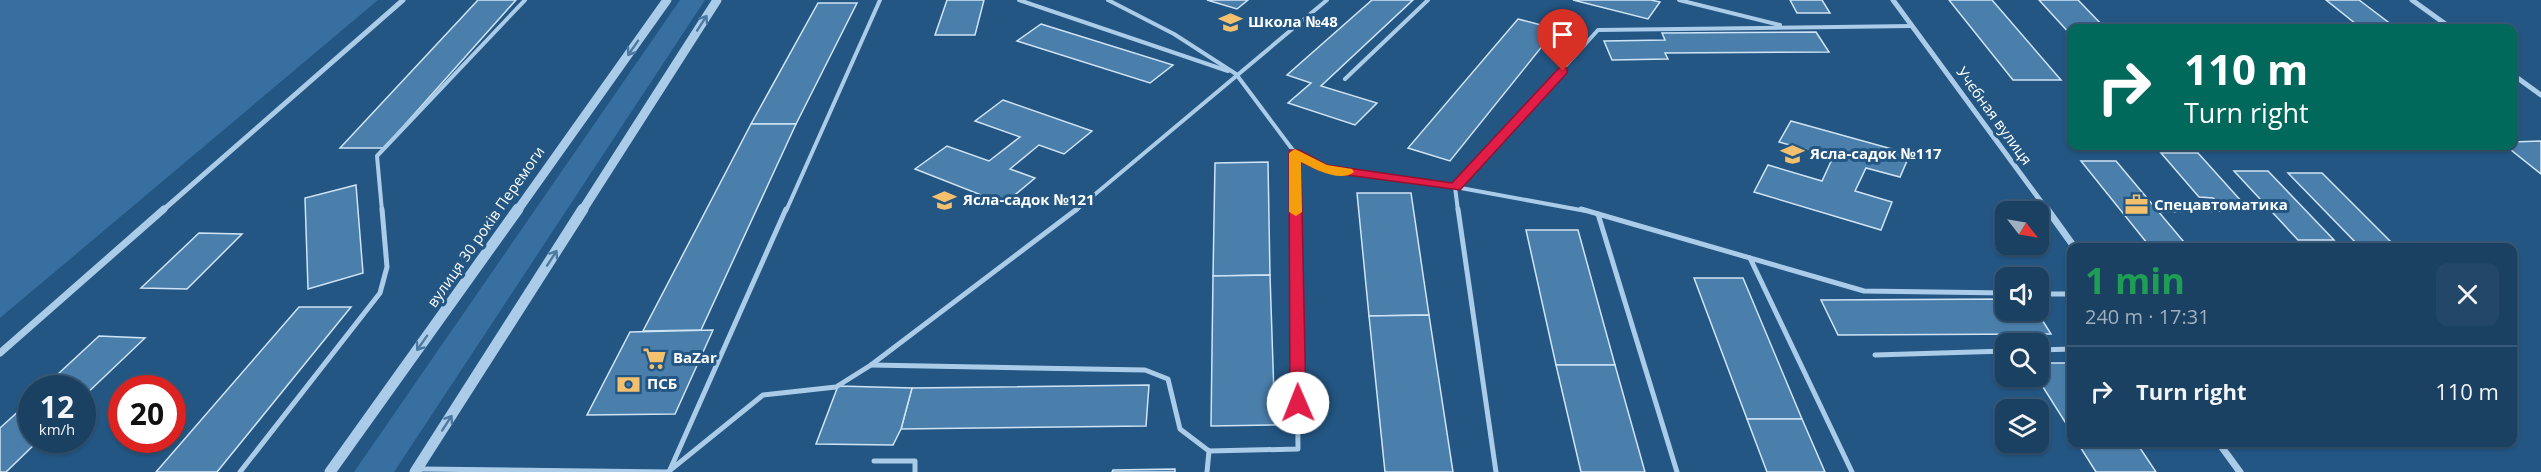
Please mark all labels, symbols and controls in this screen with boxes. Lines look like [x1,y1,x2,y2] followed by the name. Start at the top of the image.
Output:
[1217,9,1243,35] school or university icon: Школа №48
[1537,9,1588,71] pin
[1248,11,1338,31] place label: Школа №48
[696,15,709,32] one-way arrow
[1546,18,1579,51] icon: arrive
[626,39,639,55] one-way arrow
[2184,40,2308,97] text: 110 m
[2085,48,2163,126] icon: right
[1952,62,2037,168] street label: Учєбная вулиця
[2184,94,2309,131] text: Turn right
[1779,141,1805,167] school or university icon: Ясла-садок №117
[422,142,548,311] street label: вулиця 30 років Перемоги
[1809,143,1942,163] place label: Ясла-садок №117
[932,187,958,213] school or university icon: Ясла-садок №121
[962,189,1095,209] place label: Ясла-садок №121
[2123,192,2149,218] office icon: Спецавтоматика
[2154,194,2288,214] place label: Спецавтоматика
[1995,201,2049,255] north arrow
[1995,201,2049,453] map controls
[546,251,558,267] one-way arrow
[2085,256,2185,305] text: 1 min
[2436,263,2499,326] button: close
[1995,267,2049,321] button: sound
[2085,303,2210,330] text: 240 m · 17:31
[1995,333,2049,387] button: search
[416,335,428,351] one-way arrow
[642,345,668,371] supermarket icon: BaZar
[673,347,717,367] place label: BaZar
[616,371,642,397] bank icon: ПСБ
[1266,371,1330,435] position arrow
[647,373,677,393] place label: ПСБ
[108,375,186,453] speed limit sign: 20
[2085,375,2118,408] icon: right
[2136,376,2247,406] text: Turn right
[2435,376,2499,406] text: 110 m
[40,386,74,427] text: 12
[1995,399,2049,453] button: layers
[441,415,453,432] one-way arrow
[39,419,75,439] text: km/h

